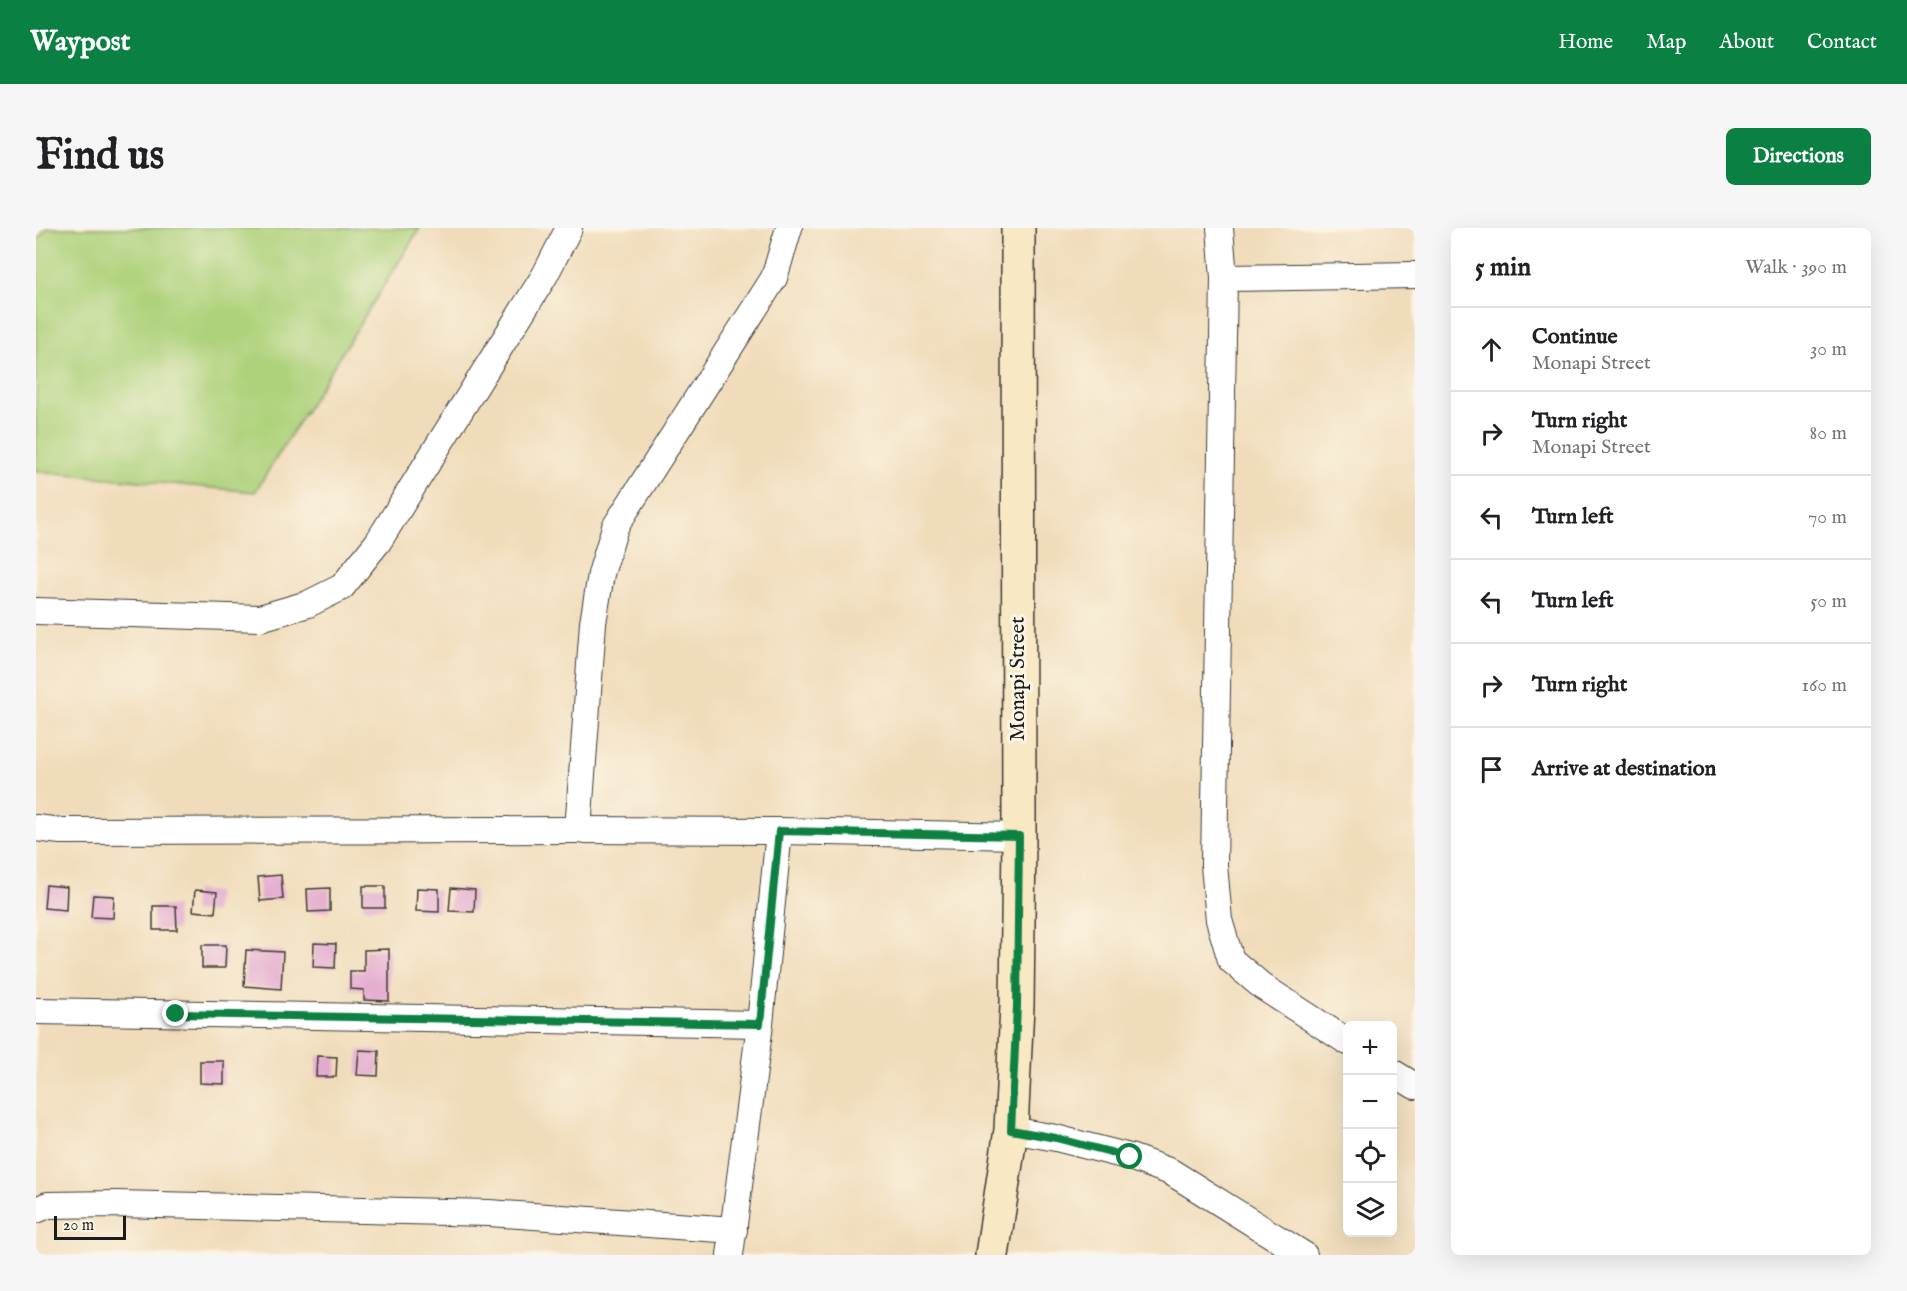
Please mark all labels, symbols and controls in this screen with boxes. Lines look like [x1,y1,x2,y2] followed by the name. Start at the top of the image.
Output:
[30,25,130,60] text: Waypost
[1558,29,1613,56] text: Home
[1646,29,1686,56] text: Map
[1719,29,1774,56] text: About
[1807,29,1877,56] text: Contact
[1726,128,1871,185] button: Directions
[36,130,164,183] text: Find us
[1475,251,1531,284] text: 5 min
[1745,255,1847,280] text: Walk · 390 m
[1532,323,1618,351] text: Continue
[1475,333,1508,366] icon: ahead
[1810,337,1847,362] text: 30 m
[1532,351,1651,376] text: Monapi Street
[1532,407,1627,435] text: Turn right
[1475,417,1508,450] icon: right
[1810,421,1847,446] text: 80 m
[1532,435,1651,460] text: Monapi Street
[1475,501,1508,534] icon: left
[1532,503,1614,531] text: Turn left
[1808,505,1847,530] text: 70 m
[1475,585,1508,618] icon: left
[1532,587,1614,615] text: Turn left
[1810,589,1847,614] text: 50 m
[1005,617,1032,741] street label: Monapi Street
[1475,669,1508,702] icon: right
[1532,671,1627,699] text: Turn right
[1801,673,1847,698] text: 160 m
[1475,753,1508,786] icon: arrive
[1532,755,1716,783] text: Arrive at destination
[162,1000,188,1026] route end
[1343,1021,1397,1237] map controls
[1343,1021,1397,1075] button: +
[1343,1075,1397,1129] button: −
[1343,1129,1397,1183] button: locate
[1116,1143,1142,1169] route start
[1343,1183,1397,1237] button: layers
[54,1213,126,1240] scale bar
[63,1216,94,1236] text: 20 m

